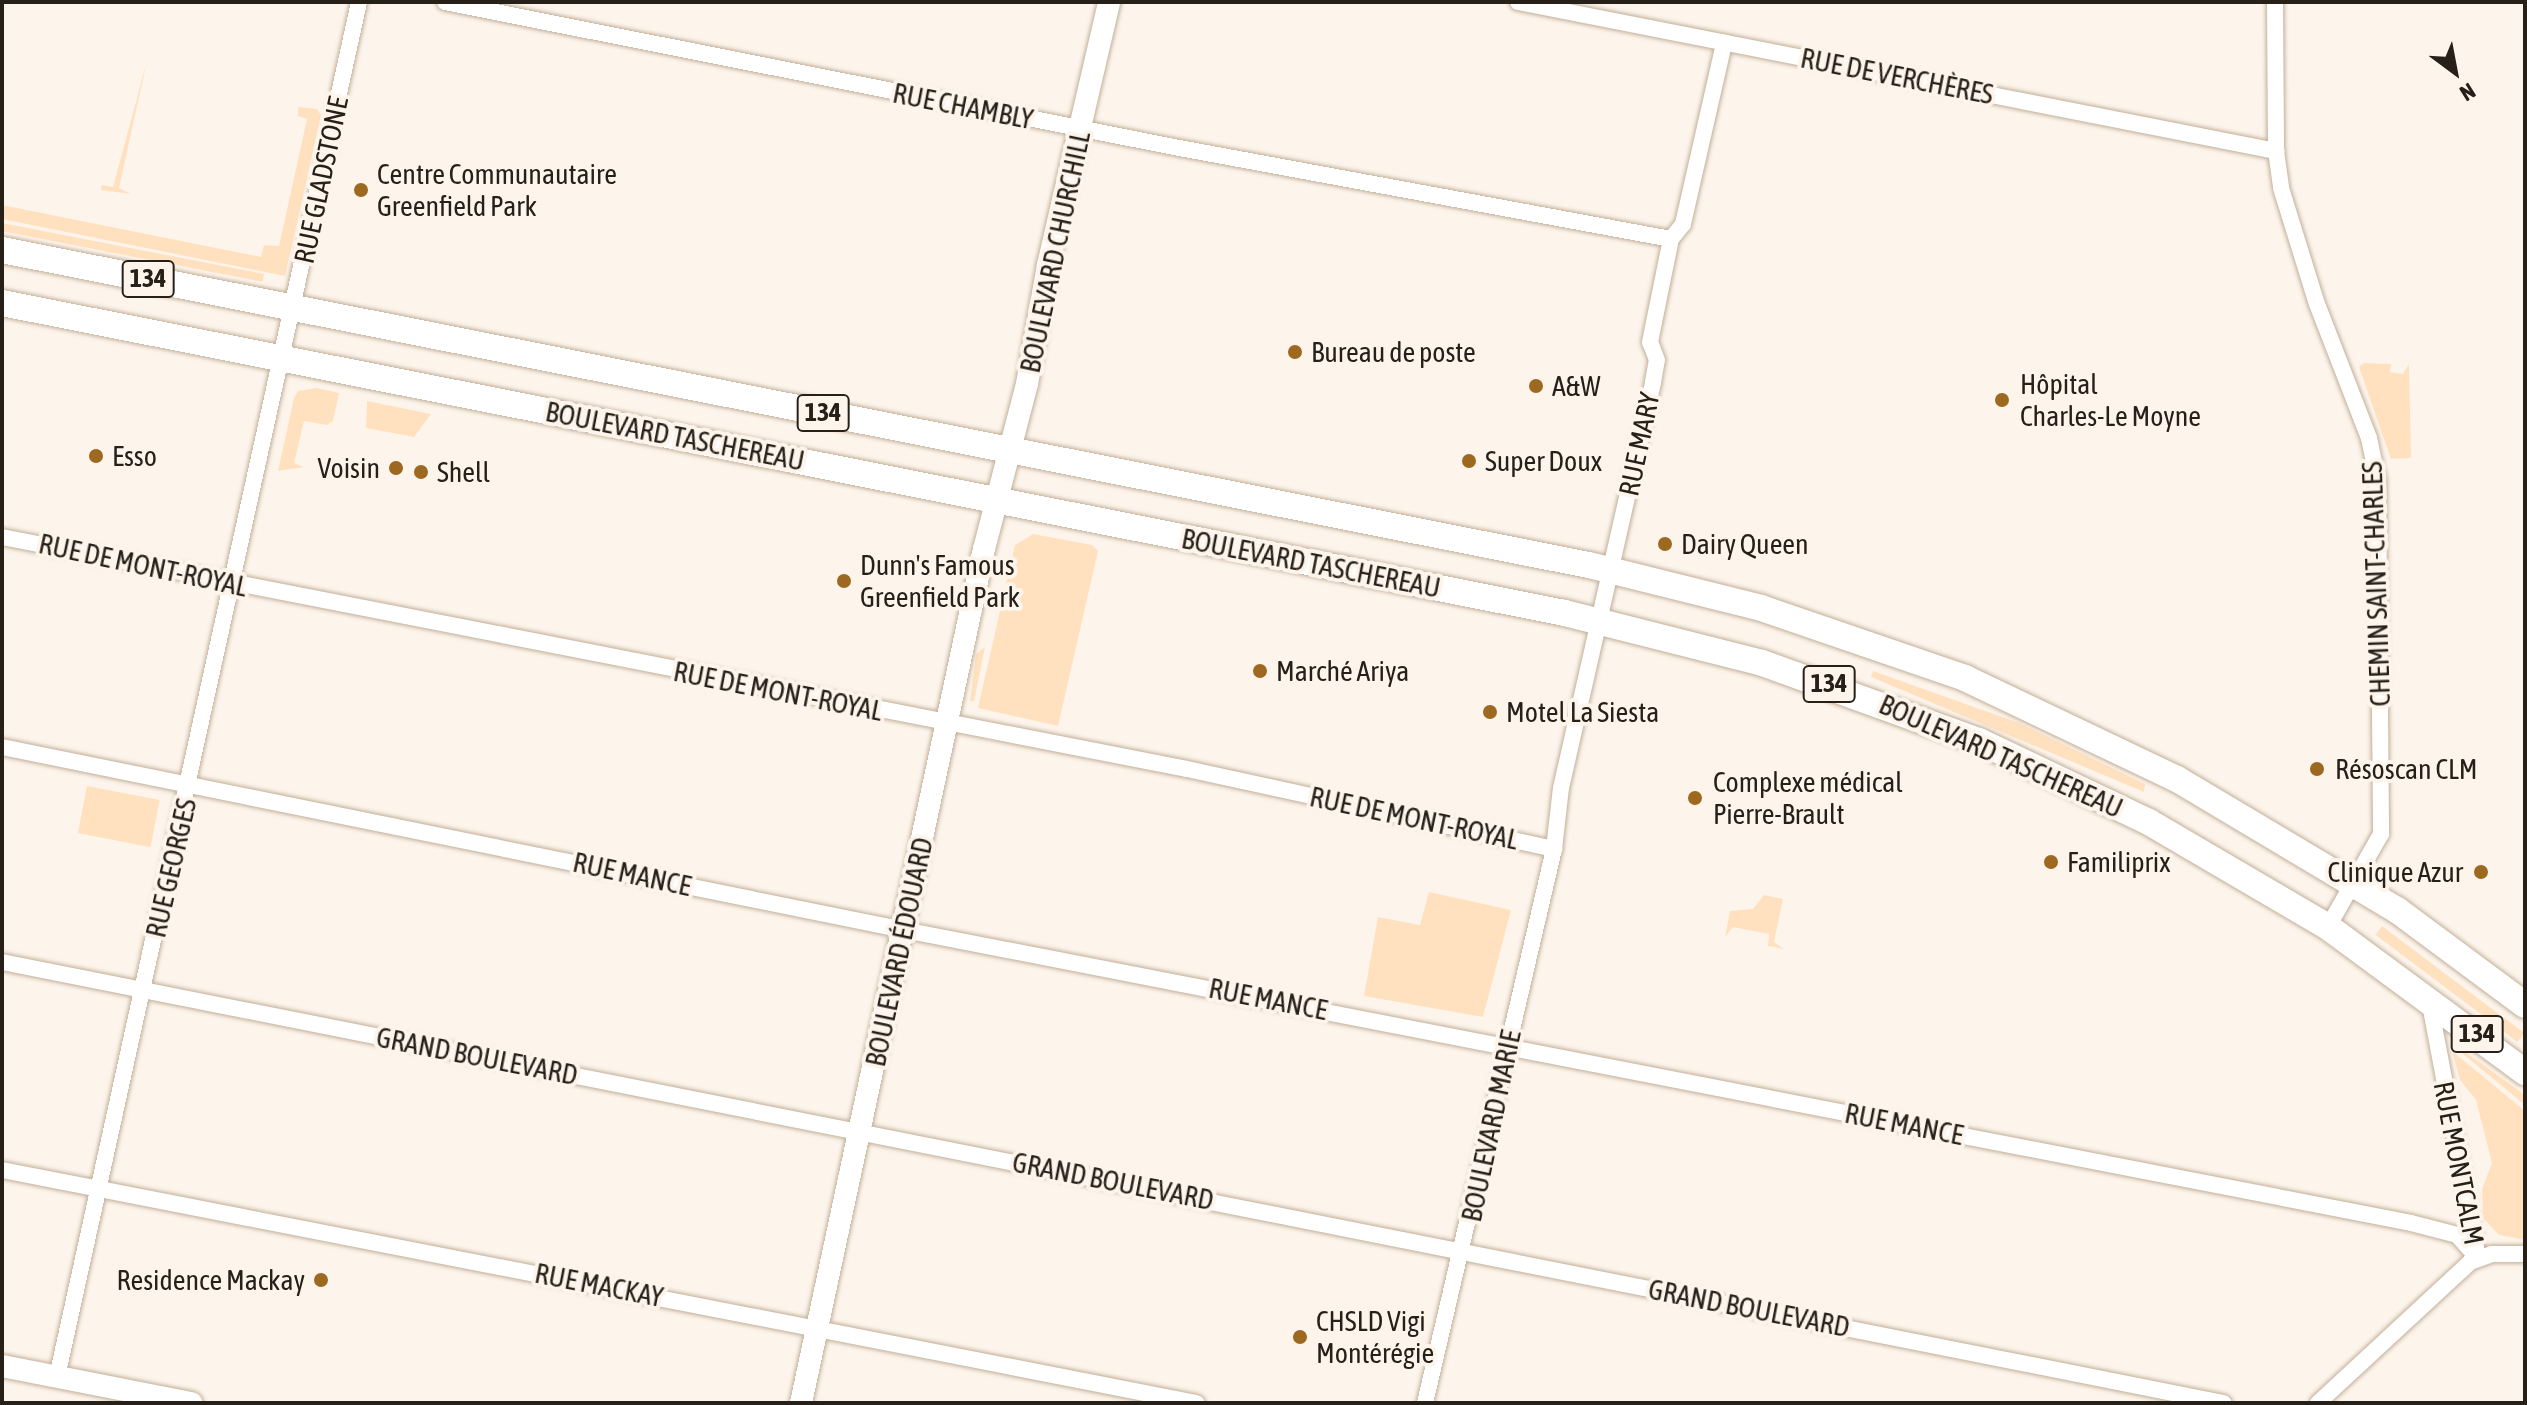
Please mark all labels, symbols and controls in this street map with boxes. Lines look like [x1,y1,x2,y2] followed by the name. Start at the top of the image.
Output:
[2415,32,2495,112] north arrow
[1798,41,1996,111] street label: RUE DE VERCHÈRES
[890,76,1036,136] street label: RUE CHAMBLY
[2455,78,2480,107] text: N
[287,94,355,266] street label: RUE GLADSTONE
[1013,128,1097,376] street label: BOULEVARD CHURCHILL
[377,157,617,223] place label: Centre Communautaire Greenfield Park
[352,181,370,199] marker: Centre Communautaire Greenfield Park
[120,257,176,301] road number: 134
[1311,335,1476,369] place label: Bureau de poste
[1286,343,1304,361] marker: Bureau de poste
[2020,367,2201,433] place label: Hôpital Charles-Le Moyne
[1552,369,1601,403] place label: A&W
[1527,377,1545,395] marker: A&W
[1612,389,1666,499] street label: RUE MARY
[1991,389,2013,411] marker: Hôpital Charles-Le Moyne
[795,391,851,435] road number: 134
[543,394,807,478] street label: BOULEVARD TASCHEREAU
[112,439,157,473] place label: Esso
[1485,444,1602,478] place label: Super Doux
[87,447,105,465] marker: Esso
[318,451,380,485] place label: Voisin
[1460,452,1478,470] marker: Super Doux
[437,455,490,489] place label: Shell
[387,459,405,477] marker: Voisin
[2355,461,2397,707] street label: CHEMIN SAINT-CHARLES
[412,463,430,481] marker: Shell
[1179,521,1443,605] street label: BOULEVARD TASCHEREAU
[36,527,250,603] street label: RUE DE MONT-ROYAL
[1681,527,1809,561] place label: Dairy Queen
[1656,535,1674,553] marker: Dairy Queen
[860,548,1020,614] place label: Dunn's Famous Greenfield Park
[835,572,853,590] marker: Dunn's Famous Greenfield Park
[671,654,885,728] street label: RUE DE MONT-ROYAL
[1276,654,1409,688] place label: Marché Ariya
[1251,662,1269,680] marker: Marché Ariya
[1801,662,1857,706] road number: 134
[1874,687,2128,825] street label: BOULEVARD TASCHEREAU
[1506,695,1659,729] place label: Motel La Siesta
[1481,703,1499,721] marker: Motel La Siesta
[2335,752,2478,786] place label: Résoscan CLM
[2306,758,2328,780] marker: Résoscan CLM
[1713,765,1903,831] place label: Complexe médical Pierre-Brault
[1307,780,1521,856] street label: RUE DE MONT-ROYAL
[1684,787,1706,809] marker: Complexe médical Pierre-Brault
[139,795,203,941] street label: RUE GEORGES
[858,834,940,1070] street label: BOULEVARD ÉDOUARD
[570,845,694,903] street label: RUE MANCE
[2067,845,2170,879] place label: Familiprix
[2042,853,2060,871] marker: Familiprix
[2328,855,2463,889] place label: Clinique Azur
[2470,861,2492,883] marker: Clinique Azur
[1206,971,1330,1027] street label: RUE MANCE
[2449,1012,2505,1056] road number: 134
[374,1020,580,1092] street label: GRAND BOULEVARD
[1454,1027,1528,1225] street label: BOULEVARD MARIE
[2427,1079,2491,1247] street label: RUE MONTCALM
[1842,1096,1966,1152] street label: RUE MANCE
[1010,1145,1216,1217] street label: GRAND BOULEVARD
[532,1256,666,1314] street label: RUE MACKAY
[116,1263,305,1297] place label: Residence Mackay
[312,1271,330,1289] marker: Residence Mackay
[1646,1272,1852,1344] street label: GRAND BOULEVARD
[1316,1304,1434,1370] place label: CHSLD Vigi Montérégie
[1291,1328,1309,1346] marker: CHSLD Vigi Montérégie

